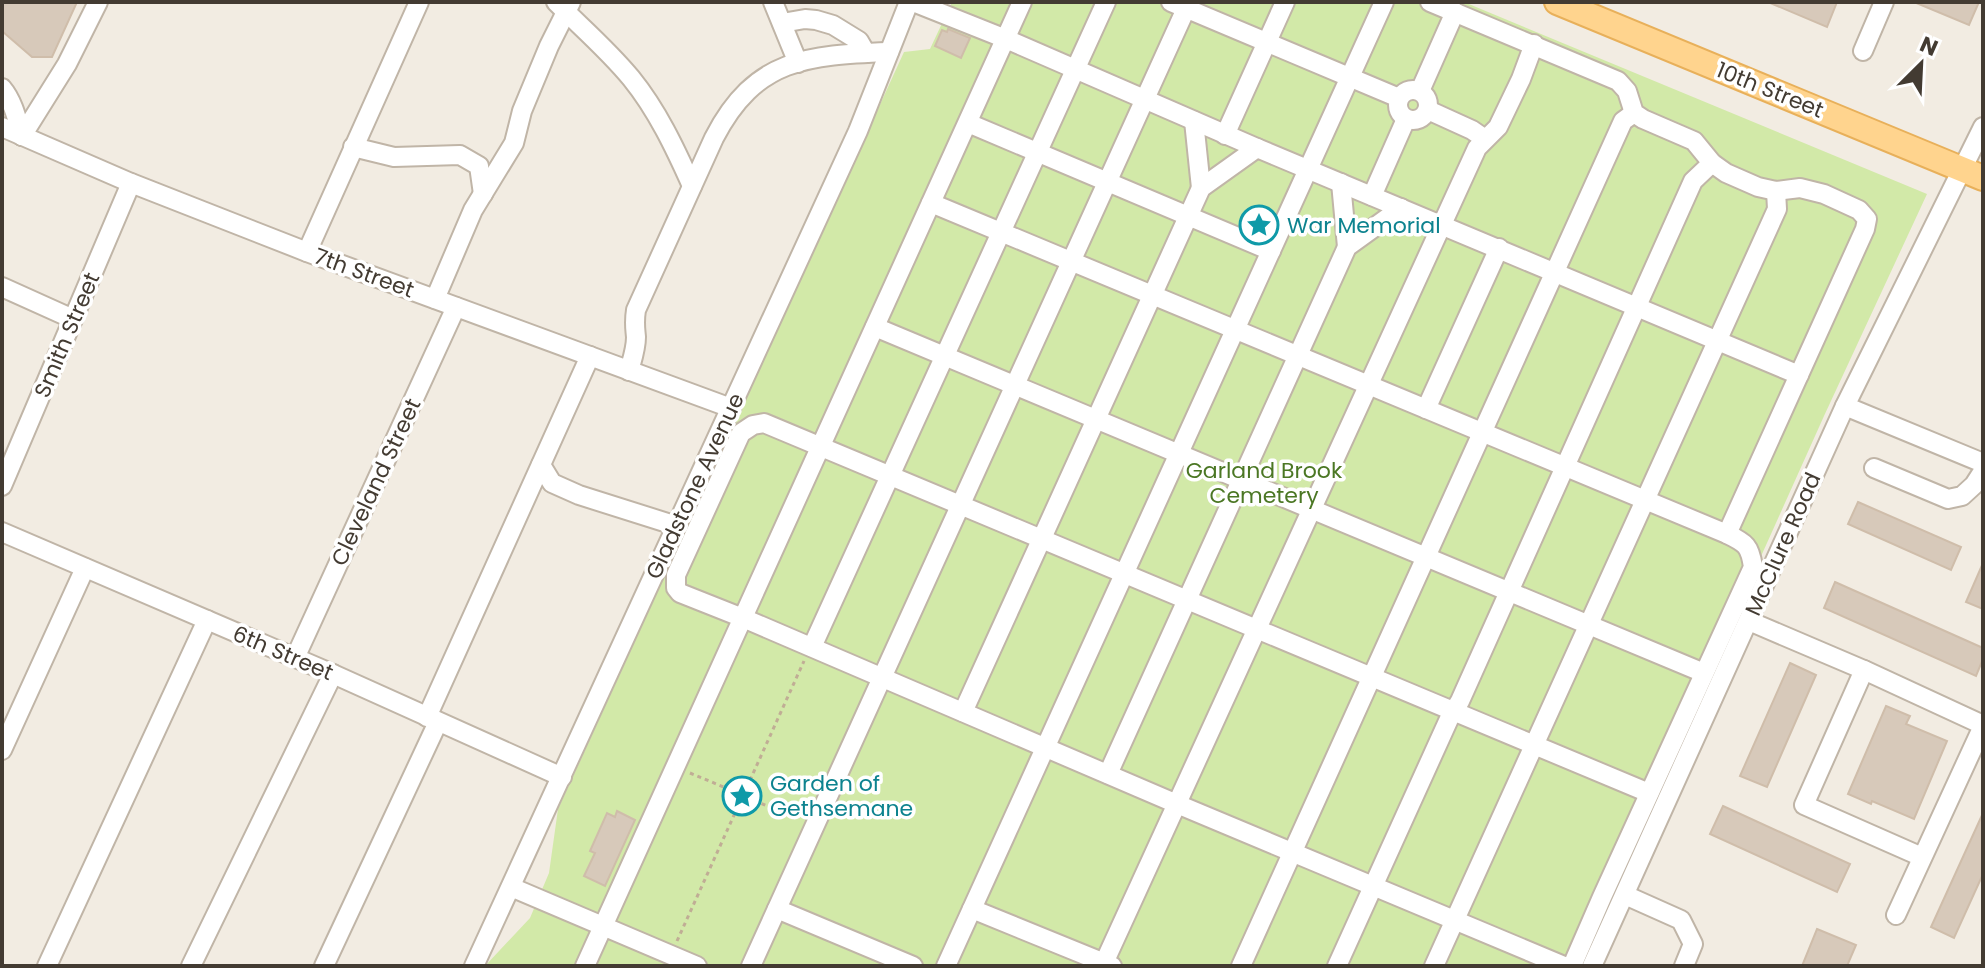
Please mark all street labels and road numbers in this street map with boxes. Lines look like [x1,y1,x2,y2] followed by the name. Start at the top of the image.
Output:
[1712,54,1828,126] street label: 10th Street
[310,241,418,305] street label: 7th Street
[27,268,107,402] street label: Smith Street
[638,388,752,584] street label: Gladstone Avenue
[324,393,428,571] street label: Cleveland Street
[1738,467,1828,621] street label: McClure Road
[228,618,338,688] street label: 6th Street

